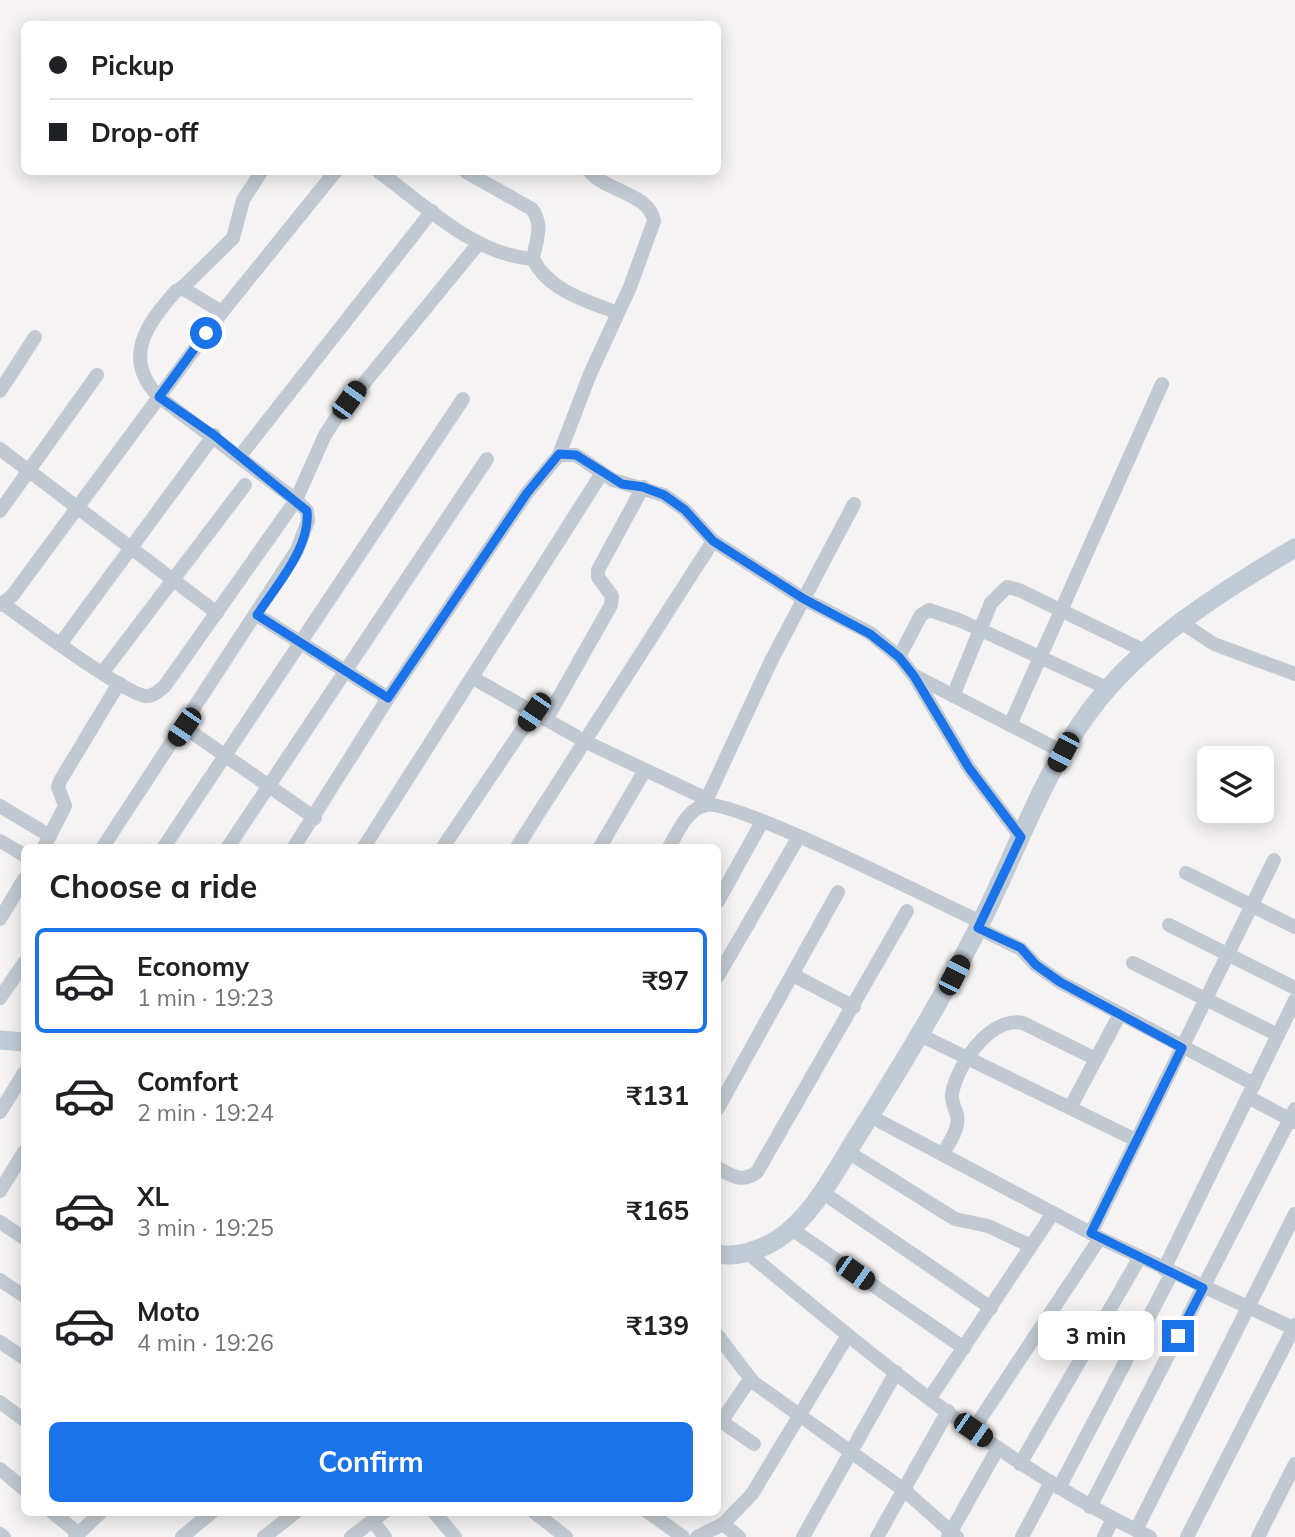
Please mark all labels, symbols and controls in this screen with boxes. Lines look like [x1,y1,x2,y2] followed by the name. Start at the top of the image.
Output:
[91,49,174,82] text: Pickup
[91,116,198,149] text: Drop-off
[190,317,222,349] route start
[329,377,370,423] car
[514,689,555,735] car
[164,704,205,750] car
[1044,729,1083,775] car
[1197,746,1274,823] map controls
[1197,746,1274,823] button: layers
[49,866,257,906] text: Choose a ride
[53,949,116,1012] icon: car
[137,950,249,983] text: Economy
[936,952,973,998] car
[642,964,689,997] text: ₹97
[137,983,274,1012] text: 1 min · 19:23
[53,1064,116,1127] icon: car
[137,1065,238,1098] text: Comfort
[627,1079,689,1112] text: ₹131
[137,1098,274,1127] text: 2 min · 19:24
[53,1179,116,1242] icon: car
[137,1180,169,1213] text: XL
[627,1194,689,1227] text: ₹165
[137,1213,274,1242] text: 3 min · 19:25
[832,1252,879,1294] car
[53,1294,116,1357] icon: car
[137,1295,200,1328] text: Moto
[627,1309,689,1342] text: ₹139
[1038,1312,1154,1360] callout: 3 min
[1162,1320,1194,1352] route end
[1066,1321,1126,1350] text: 3 min
[137,1328,274,1357] text: 4 min · 19:26
[950,1409,997,1451] car
[49,1422,693,1502] button: Confirm

